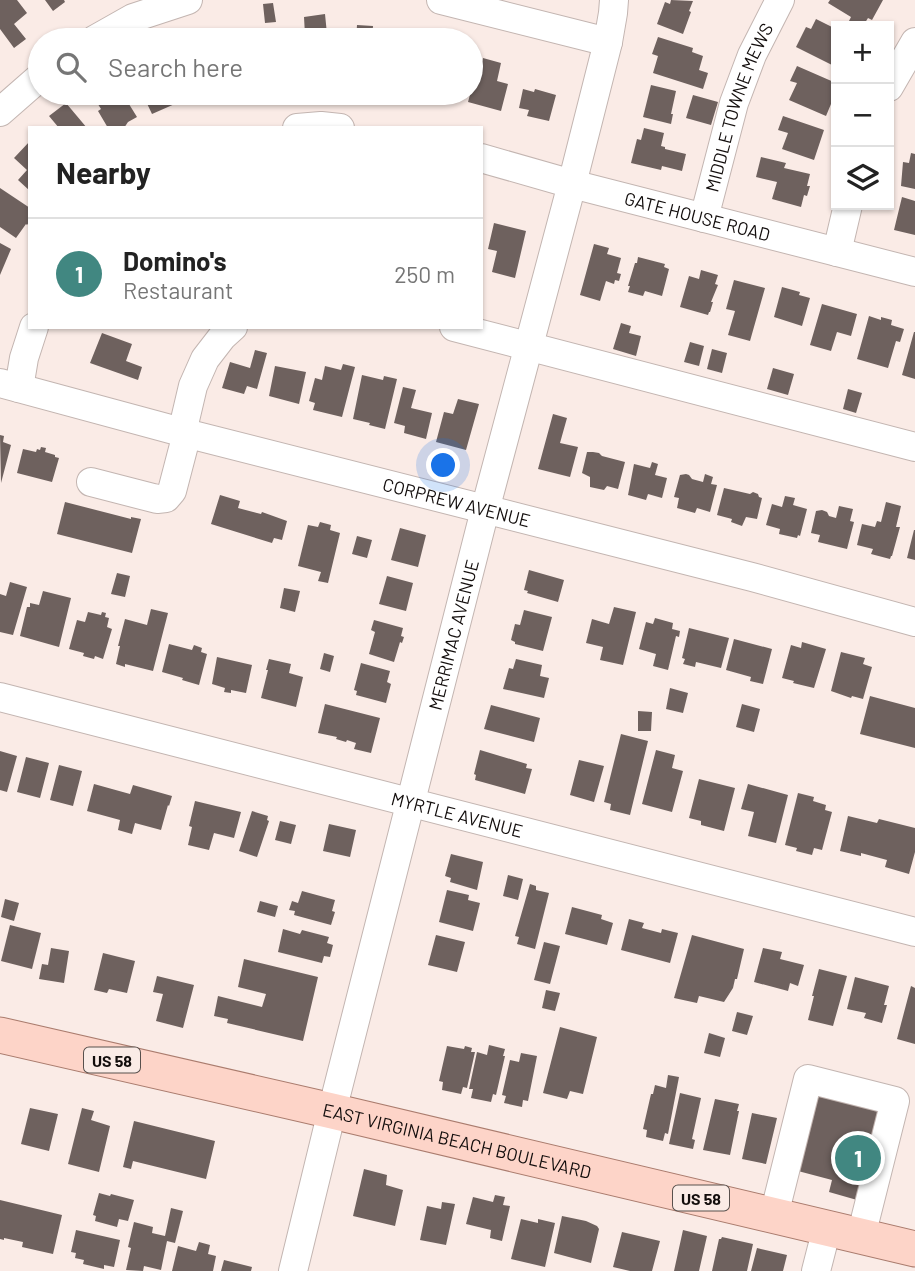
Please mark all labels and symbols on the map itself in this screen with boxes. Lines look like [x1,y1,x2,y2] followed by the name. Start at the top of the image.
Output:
[700,19,777,194] street label: MIDDLE TOWNE MEWS
[622,187,772,245] street label: GATE HOUSE ROAD
[426,448,460,482] your location
[381,473,533,531] street label: CORPREW AVENUE
[423,557,483,713] street label: MERRIMAC AVENUE
[389,787,525,842] street label: MYRTLE AVENUE
[84,1048,140,1072] road number: US 58
[321,1098,593,1183] street label: EAST VIRGINIA BEACH BOULEVARD
[835,1132,881,1184] pin: 1
[673,1186,729,1210] road number: US 58

